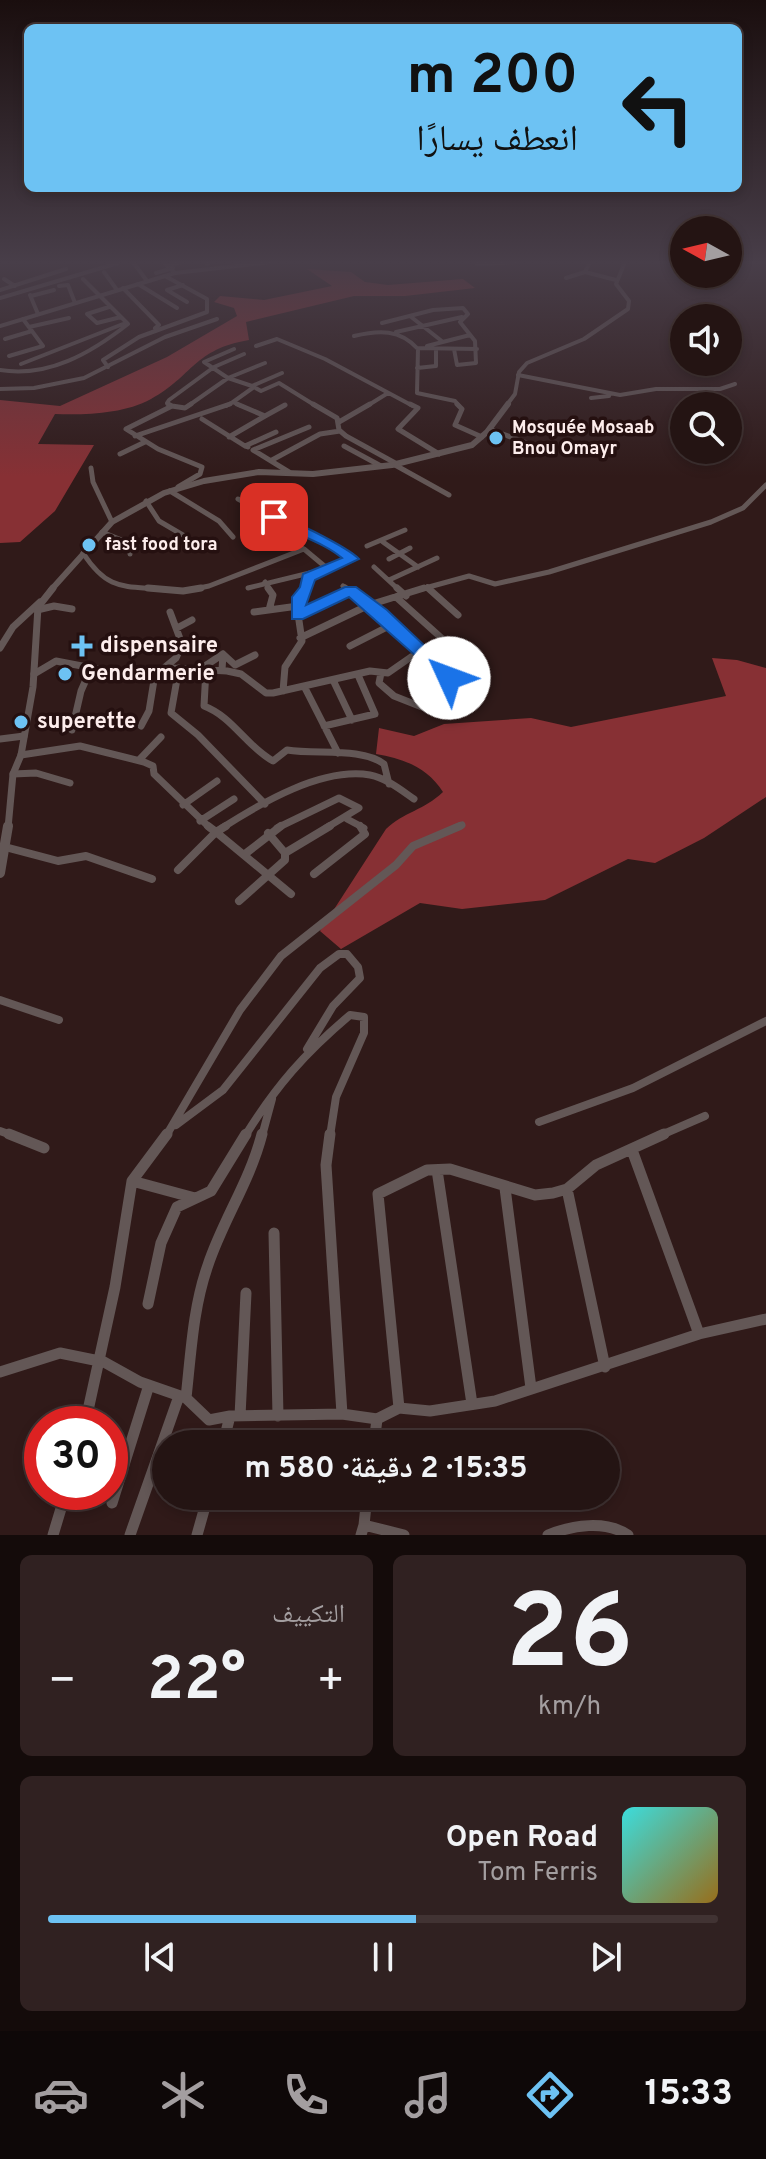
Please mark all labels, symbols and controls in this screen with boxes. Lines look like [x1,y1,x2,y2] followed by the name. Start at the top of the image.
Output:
[407,43,578,113] text: 200 m
[606,56,710,160] icon: left
[416,118,578,164] text: انعطف يسارًا
[670,216,742,288] north arrow
[670,216,742,464] map controls
[670,304,742,376] button: sound
[670,392,742,464] button: search
[512,417,655,461] place label: Mosquée Mosaab Bnou Omayr
[487,429,505,447] marker: Mosquée Mosaab Bnou Omayr
[240,483,308,551] pin
[252,495,296,539] icon: arrive
[105,534,218,557] place label: fast food tora
[80,536,98,554] marker: fast food tora
[100,633,218,660] place label: dispensaire
[71,635,93,657] marker: dispensaire
[407,636,491,720] position arrow
[81,661,215,688] place label: Gendarmerie
[56,665,74,683] marker: Gendarmerie
[37,709,136,736] place label: superette
[12,713,30,731] marker: superette
[24,1406,128,1510] speed limit sign: 30
[244,1451,528,1488] text: 15:35 · 2 دقيقة · 580 m
[506,1573,633,1705] text: 26
[272,1599,345,1632] text: التكييف
[147,1645,246,1721] text: 22°
[48,1655,76,1711] text: −
[317,1655,345,1711] text: +
[538,1691,601,1724] text: km/h
[446,1820,598,1857] text: Open Road
[477,1857,598,1890] text: Tom Ferris
[138,1935,182,1979] icon: previous
[361,1935,405,1979] icon: pause
[584,1935,628,1979] icon: next
[33,2067,89,2123] icon: car
[155,2067,211,2123] icon: climate
[278,2067,334,2123] icon: phone
[400,2067,456,2123] icon: music
[522,2067,578,2123] icon: directions
[645,2072,733,2118] text: 15:33

